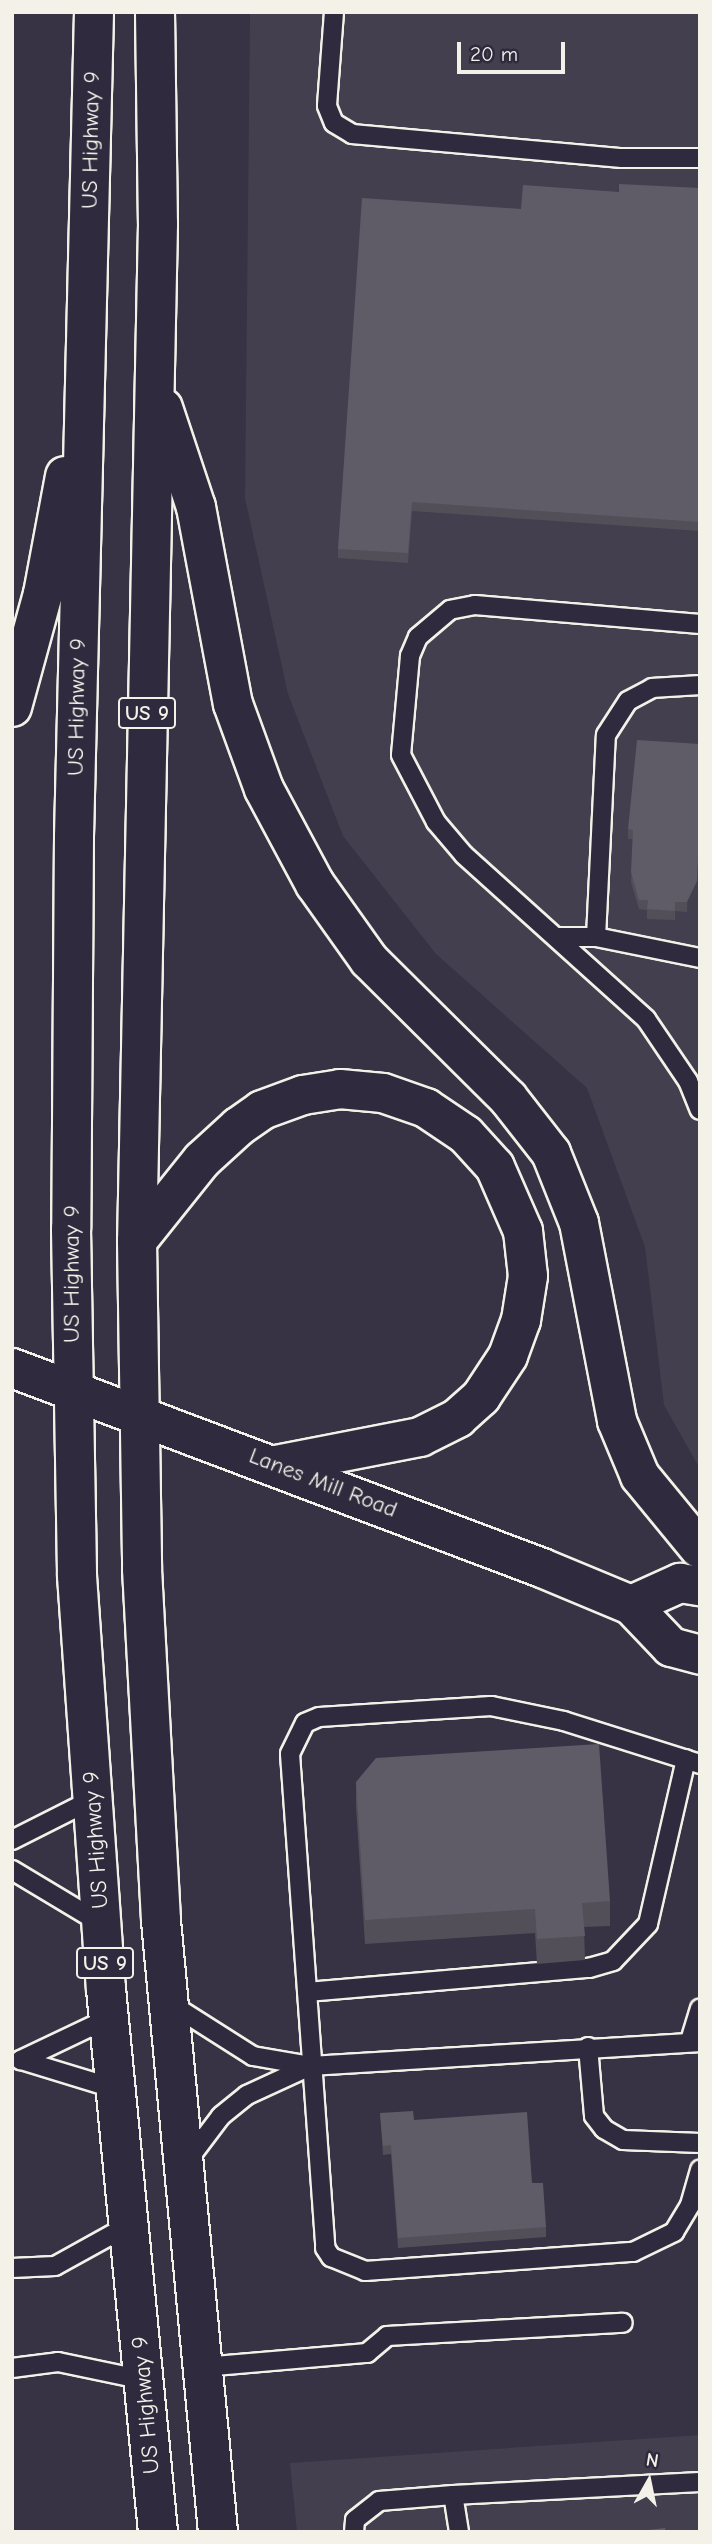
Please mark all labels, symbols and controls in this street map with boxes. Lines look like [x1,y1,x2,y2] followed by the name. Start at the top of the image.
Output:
[460,28,568,72] scale bar
[470,42,518,66] text: 20 m
[76,71,106,209] street label: US Highway 9
[62,638,92,776] street label: US Highway 9
[117,696,177,730] road number: US 9
[58,1205,86,1343] street label: US Highway 9
[245,1442,401,1524] street label: Lanes Mill Road
[77,1770,115,1910] street label: US Highway 9
[75,1946,135,1980] road number: US 9
[126,2335,166,2475] street label: US Highway 9
[614,2446,684,2516] north arrow
[644,2448,660,2472] text: N

